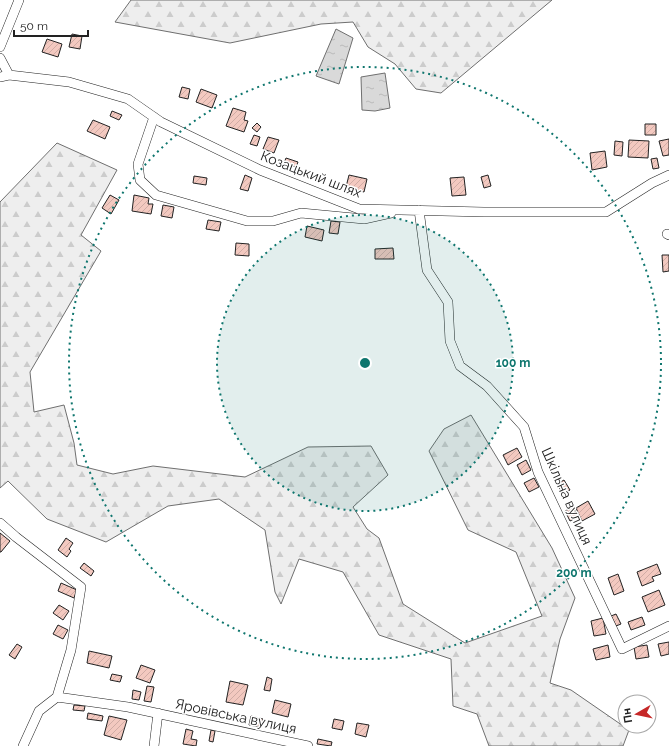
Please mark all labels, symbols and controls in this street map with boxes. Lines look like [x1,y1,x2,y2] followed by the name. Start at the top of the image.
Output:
[14,12,88,38] scale bar
[20,19,48,33] text: 50 m
[258,147,364,201] street label: Козацький шлях
[358,356,372,370] centre of rings
[496,356,530,370] text: 100 m
[538,445,596,547] street label: Шкільна вулиця
[556,566,592,580] text: 200 m
[617,694,657,734] north arrow
[174,695,298,737] street label: Яровівська вулиця
[620,707,635,724] text: Пн

